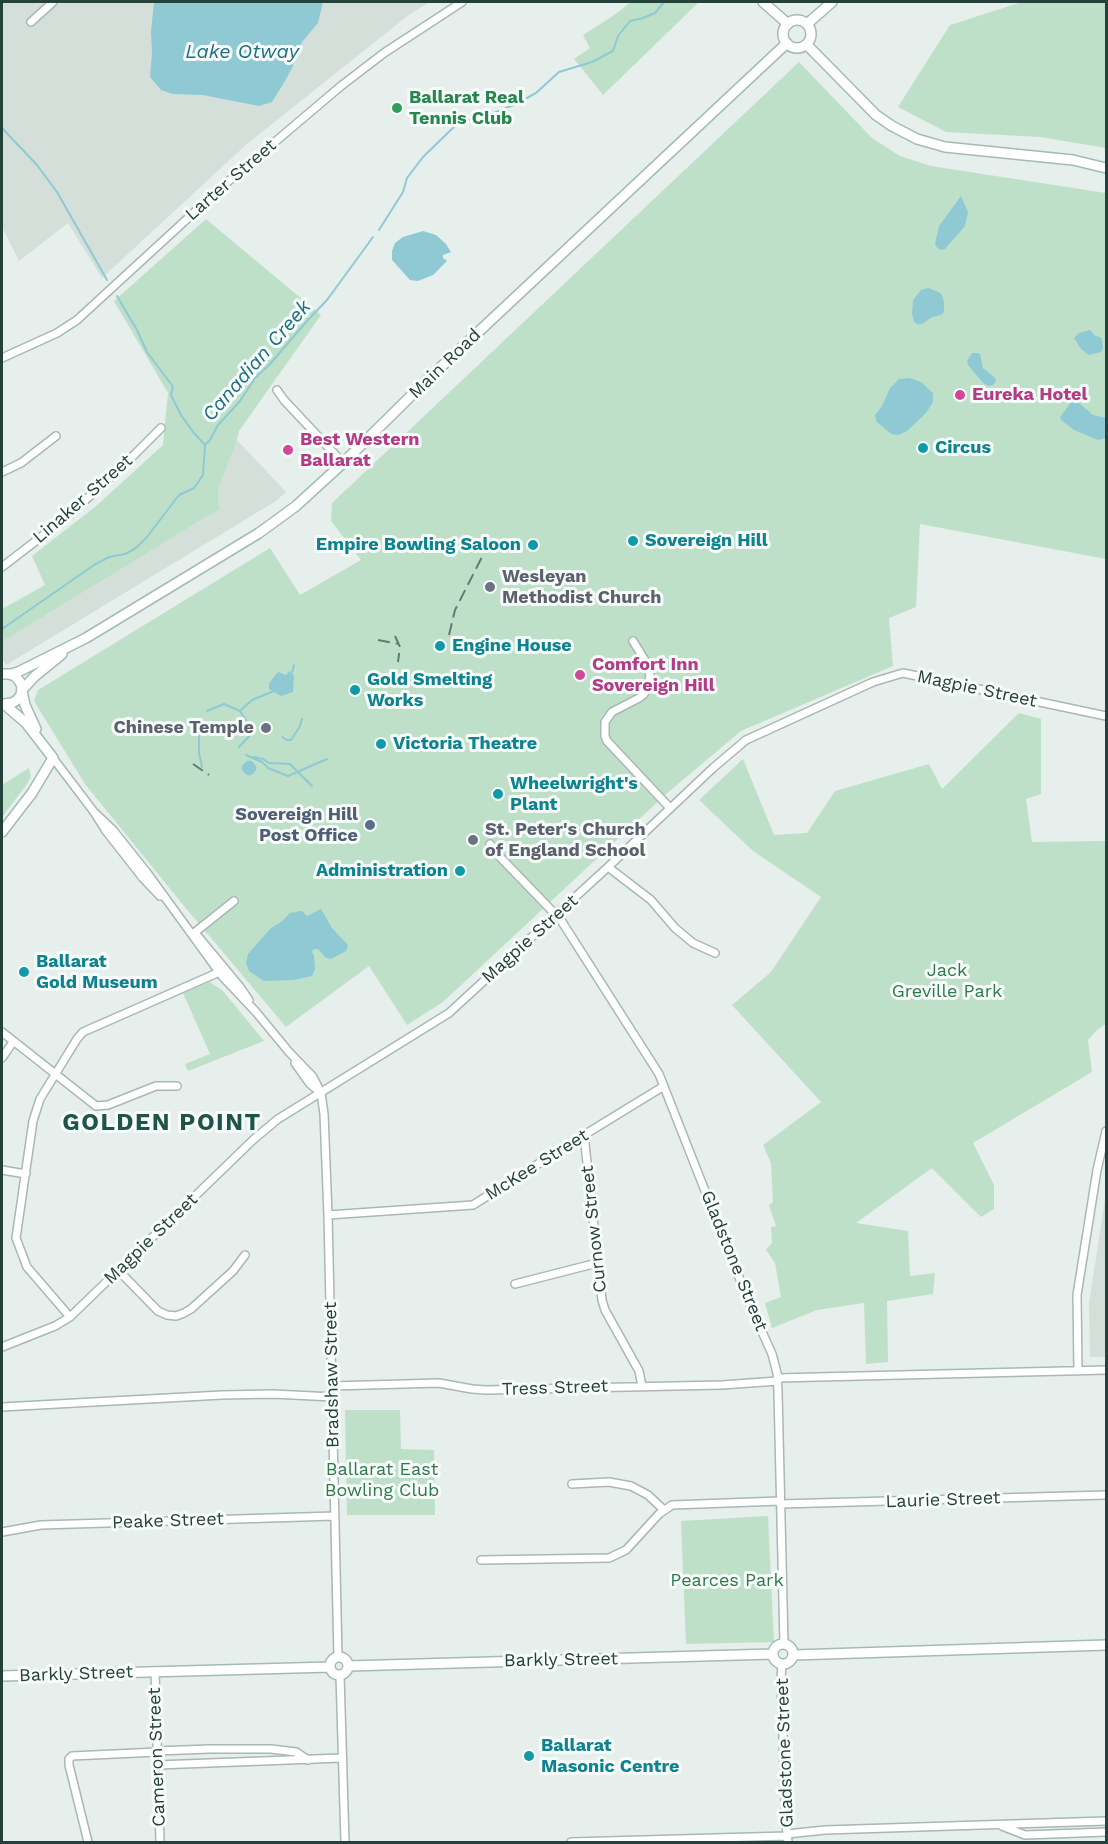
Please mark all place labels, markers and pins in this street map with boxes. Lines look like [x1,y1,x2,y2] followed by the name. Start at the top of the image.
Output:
[409,87,524,130] place label: Ballarat Real Tennis Club
[390,101,404,115] marker: Ballarat Real Tennis Club
[972,384,1087,406] place label: Eureka Hotel
[953,388,967,402] marker: Eureka Hotel
[300,429,420,472] place label: Best Western Ballarat
[935,437,991,459] place label: Circus
[916,441,930,455] marker: Circus
[281,443,295,457] marker: Best Western Ballarat
[645,530,768,552] place label: Sovereign Hill
[316,534,521,556] place label: Empire Bowling Saloon
[626,534,640,548] marker: Sovereign Hill
[526,538,540,552] marker: Empire Bowling Saloon
[502,566,661,608] place label: Wesleyan Methodist Church
[483,580,497,594] marker: Wesleyan Methodist Church
[452,635,572,657] place label: Engine House
[433,639,447,653] marker: Engine House
[592,654,715,696] place label: Comfort Inn Sovereign Hill
[573,668,587,682] marker: Comfort Inn Sovereign Hill
[367,669,492,712] place label: Gold Smelting Works
[348,683,362,697] marker: Gold Smelting Works
[114,717,254,739] place label: Chinese Temple
[259,721,273,735] marker: Chinese Temple
[393,733,537,755] place label: Victoria Theatre
[374,737,388,751] marker: Victoria Theatre
[510,773,638,816] place label: Wheelwright's Plant
[491,787,505,801] marker: Wheelwright's Plant
[235,804,358,846] place label: Sovereign Hill Post Office
[363,818,377,832] marker: Sovereign Hill Post Office
[485,819,646,862] place label: St. Peter's Church of England School
[466,833,480,847] marker: St. Peter's Church of England School
[316,860,448,882] place label: Administration
[453,864,467,878] marker: Administration
[36,951,158,994] place label: Ballarat Gold Museum
[17,965,31,979] marker: Ballarat Gold Museum
[541,1735,680,1778] place label: Ballarat Masonic Centre
[522,1749,536,1763] marker: Ballarat Masonic Centre

